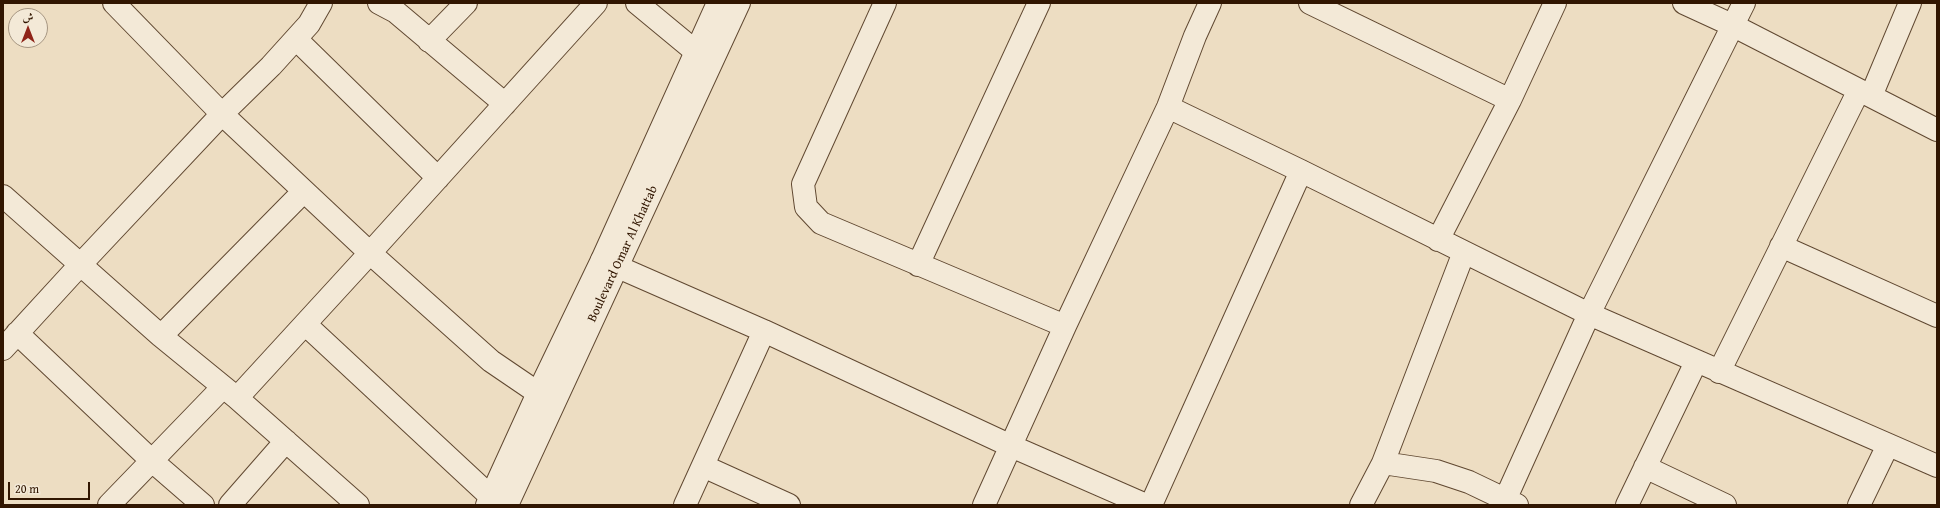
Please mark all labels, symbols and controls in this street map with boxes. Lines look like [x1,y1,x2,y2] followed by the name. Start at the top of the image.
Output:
[8,8,48,48] north arrow
[23,9,33,25] text: ش
[585,183,661,325] street label: Boulevard Omar Al Khattab
[10,474,92,500] scale bar
[15,480,39,497] text: 20 m

